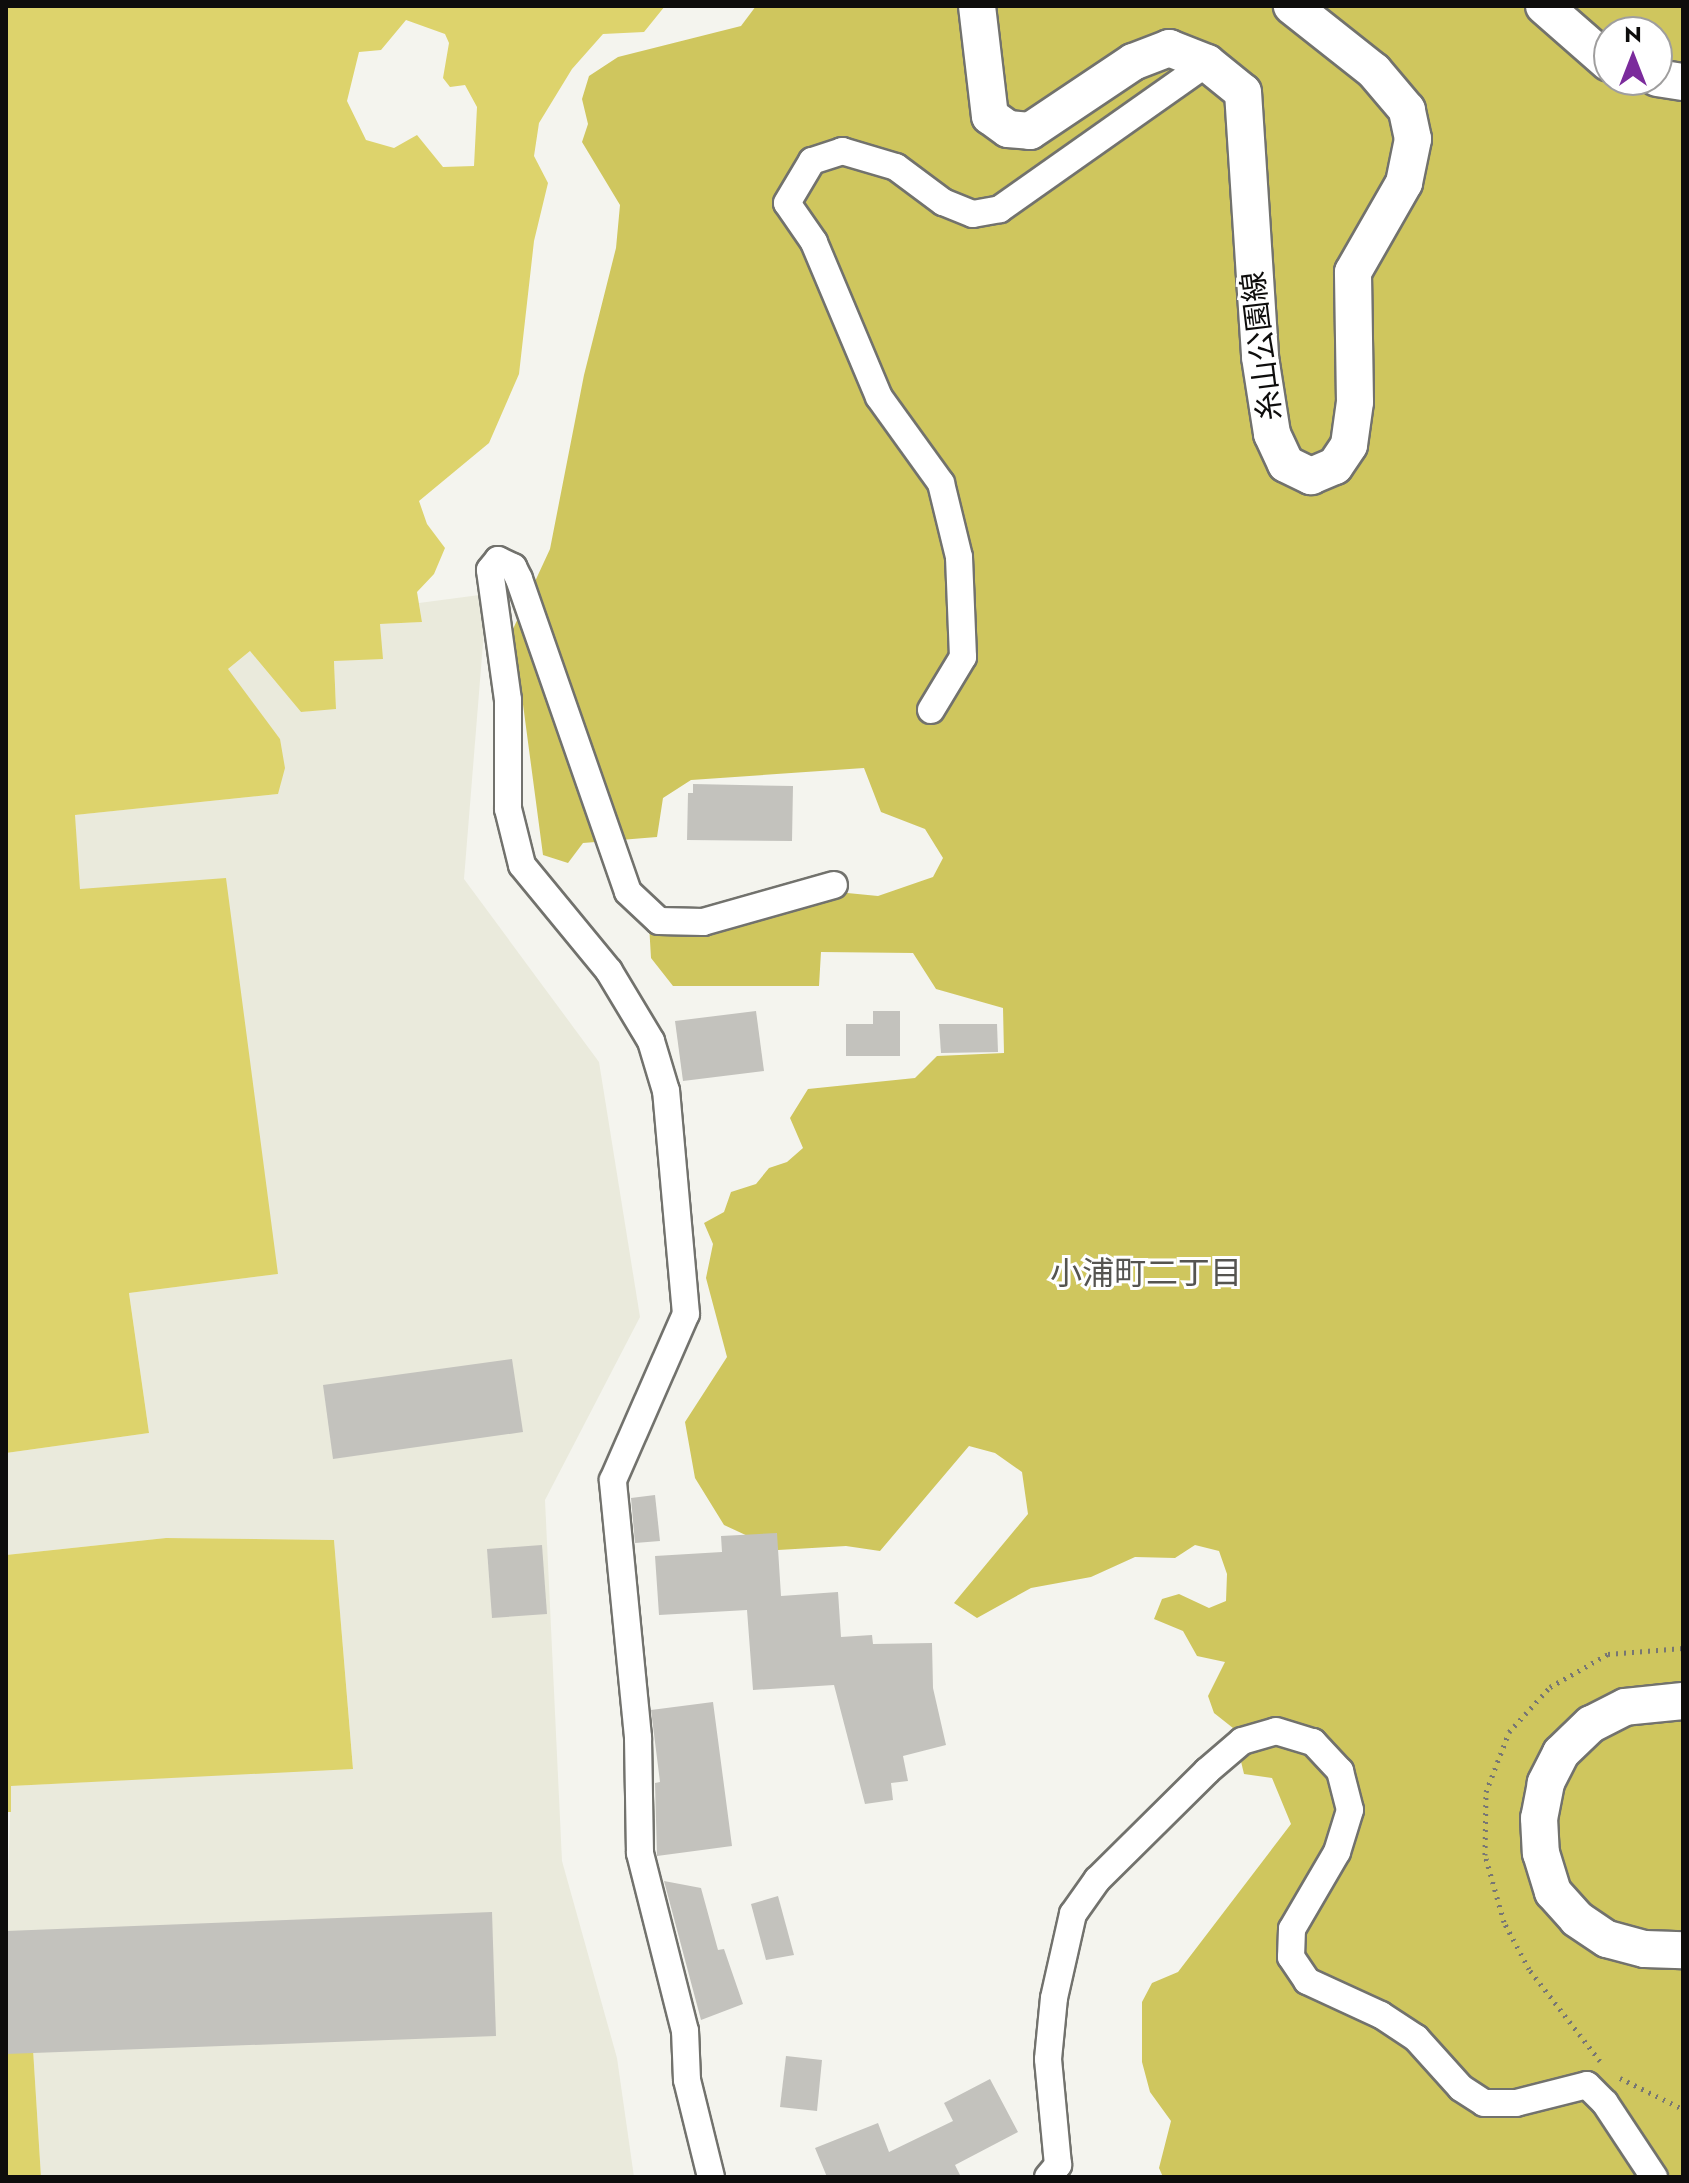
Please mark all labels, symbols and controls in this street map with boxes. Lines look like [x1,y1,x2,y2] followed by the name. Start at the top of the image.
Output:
[1593,16,1673,96] north arrow
[1624,18,1642,50] text: N
[1235,269,1289,423] street label: 糸山公園線
[1050,1254,1242,1292] district label: 小浦町二丁目

